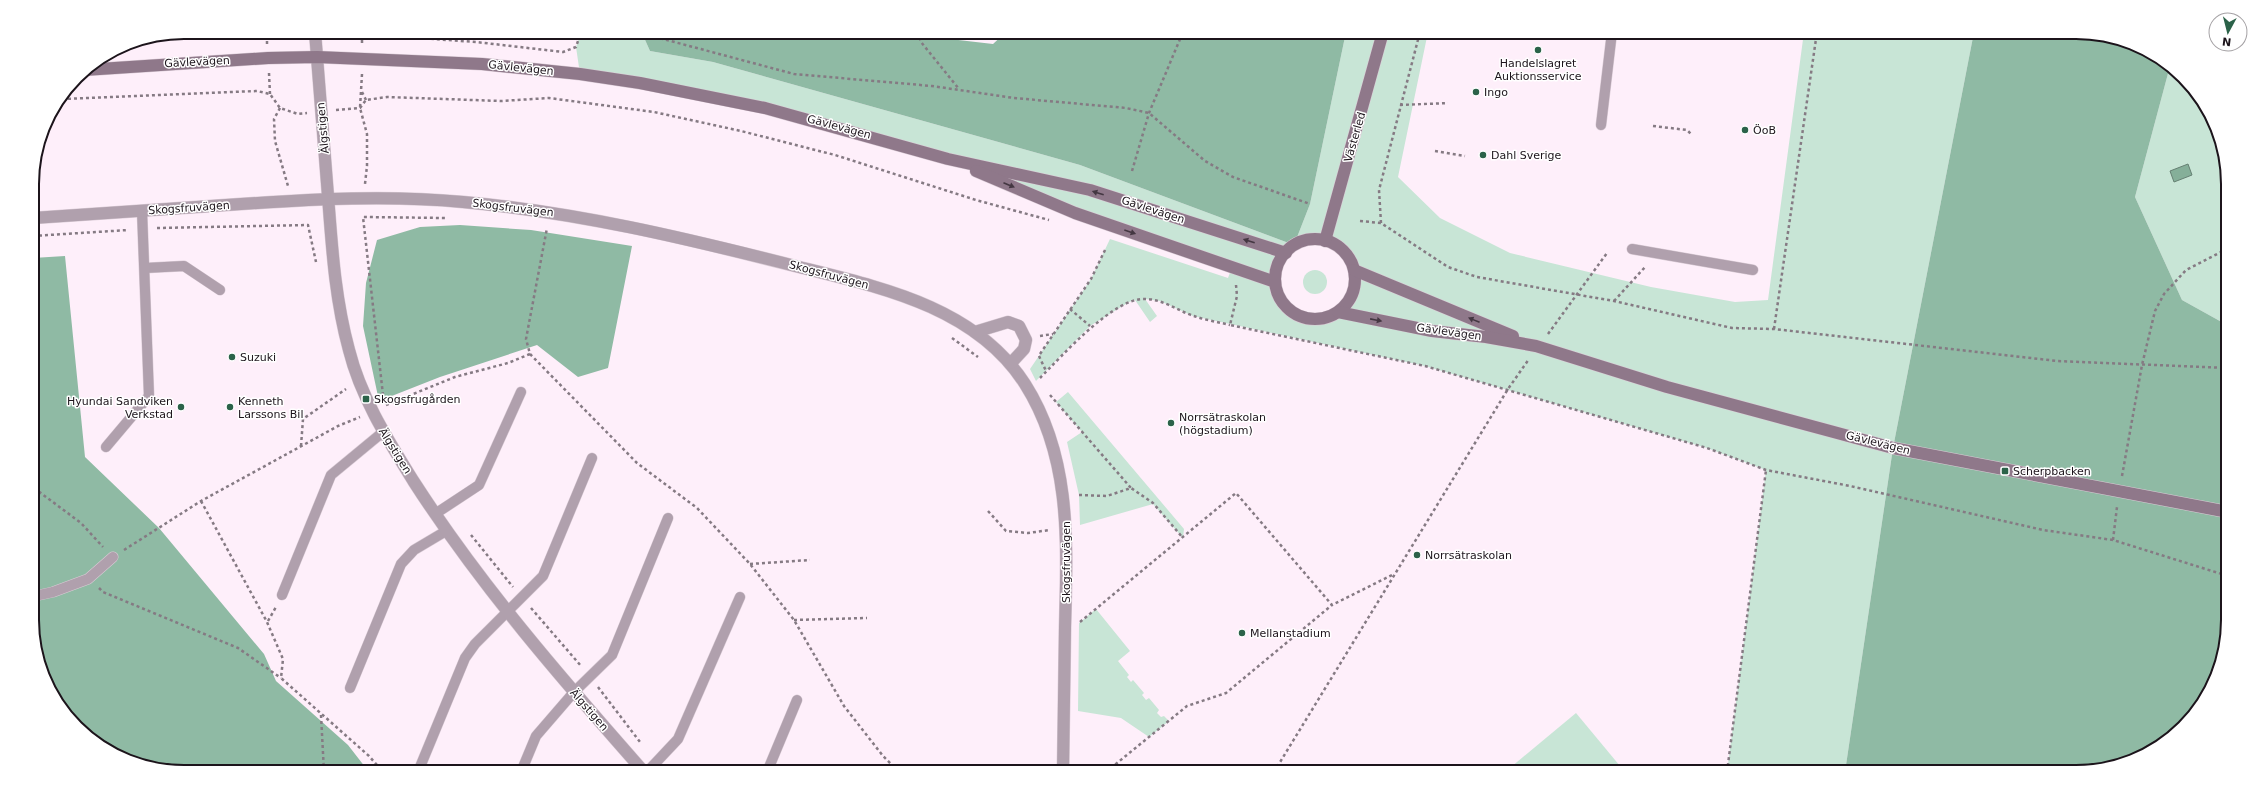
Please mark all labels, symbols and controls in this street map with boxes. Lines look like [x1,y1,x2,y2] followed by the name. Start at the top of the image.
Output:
[2208,12,2248,52] north arrow
[2221,34,2232,48] text: N
[1533,45,1543,55] marker: Handelslagret Auktionsservice
[164,54,230,70] street label: Gävlevägen
[1494,57,1582,83] place label: Handelslagret Auktionsservice
[488,58,554,78] street label: Gävlevägen
[1484,86,1508,99] place label: Ingo
[1471,87,1481,97] marker: Ingo
[314,102,332,154] street label: Älgstigen
[1342,110,1368,164] street label: Västerled
[806,112,872,142] street label: Gävlevägen
[1753,124,1776,137] place label: ÖoB
[1740,125,1750,135] marker: ÖoB
[1491,149,1562,162] place label: Dahl Sverige
[1478,150,1488,160] marker: Dahl Sverige
[1004,182,1015,188] one-way arrow
[1092,190,1104,196] one-way arrow
[1120,194,1186,226] street label: Gävlevägen
[472,197,554,219] street label: Skogsfruvägen
[148,199,230,217] street label: Skogsfruvägen
[1125,229,1137,235] one-way arrow
[1242,237,1254,243] one-way arrow
[788,258,870,292] street label: Skogsfruvägen
[1370,317,1382,323] one-way arrow
[1468,317,1480,323] one-way arrow
[1416,321,1482,343] street label: Gävlevägen
[240,351,276,364] place label: Suzuki
[227,352,237,362] marker: Suzuki
[374,393,461,406] place label: Skogsfrugården
[361,394,371,404] marker: Skogsfrugården
[67,395,173,421] place label: Hyundai Sandviken Verkstad
[238,395,303,421] place label: Kenneth Larssons Bil
[176,402,186,412] marker: Hyundai Sandviken Verkstad
[225,402,235,412] marker: Kenneth Larssons Bil
[1179,411,1266,437] place label: Norrsätraskolan (högstadium)
[1166,418,1176,428] marker: Norrsätraskolan (högstadium)
[376,426,414,476] street label: Älgstigen
[1845,429,1911,457] street label: Gävlevägen
[2013,465,2091,478] place label: Scherpbacken
[2000,466,2010,476] marker: Scherpbacken
[1060,521,1073,603] street label: Skogsfruvägen
[1425,549,1512,562] place label: Norrsätraskolan
[1412,550,1422,560] marker: Norrsätraskolan
[1250,627,1331,640] place label: Mellanstadium
[1237,628,1247,638] marker: Mellanstadium
[567,686,611,734] street label: Älgstigen

